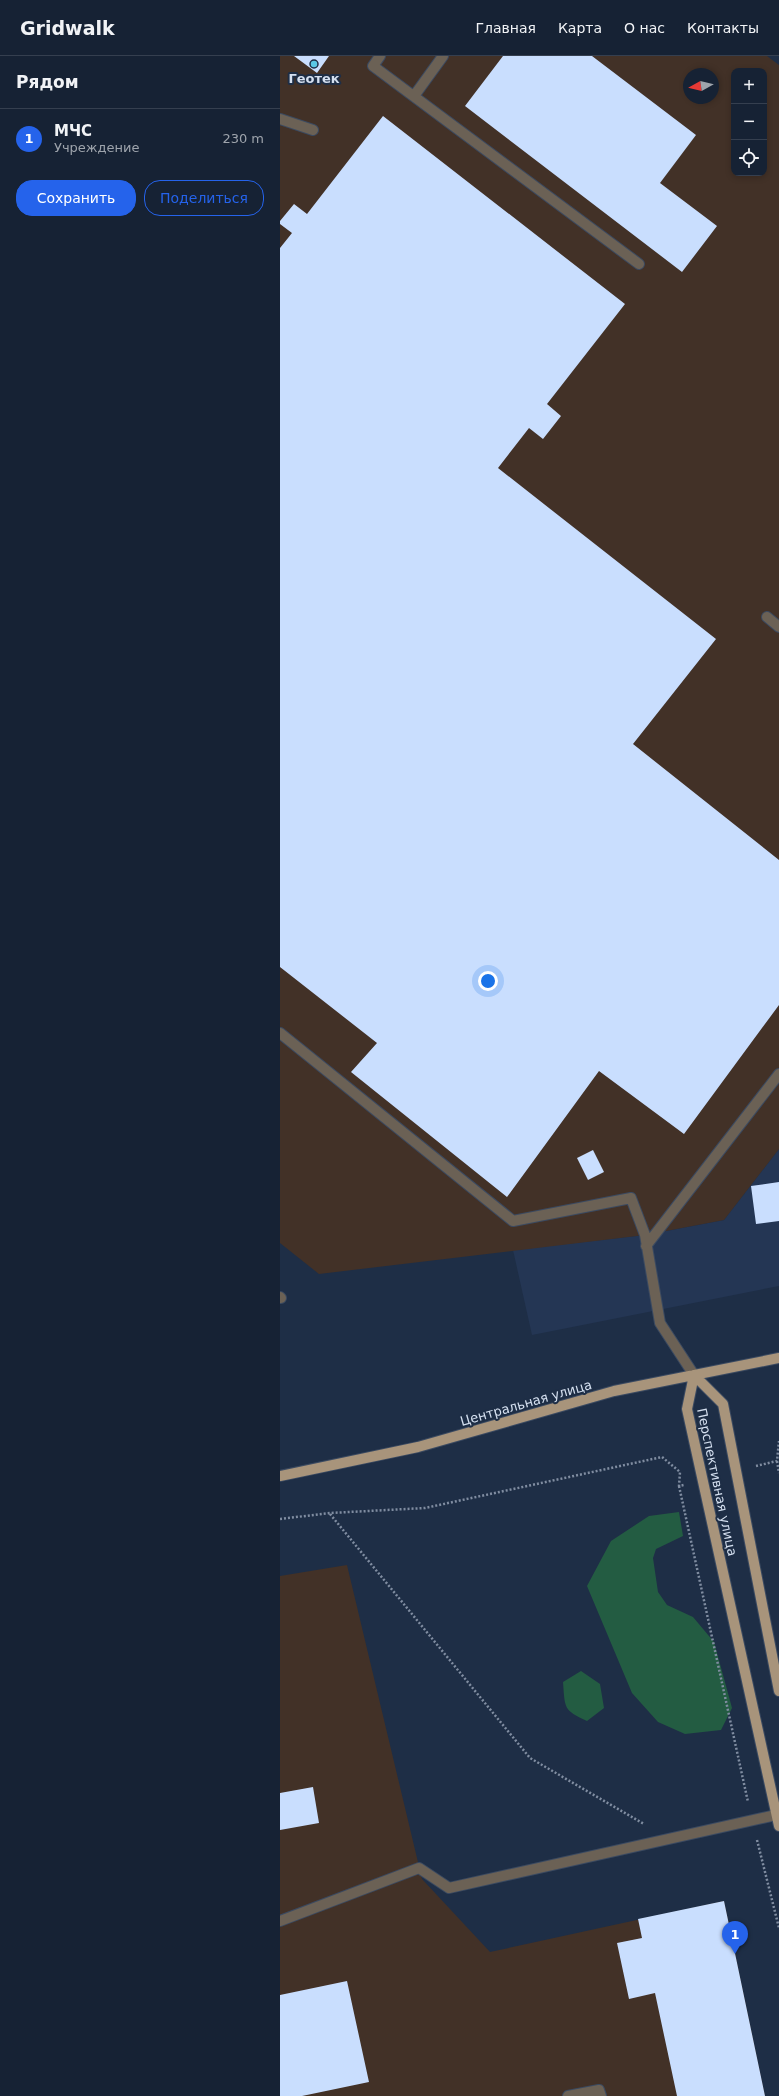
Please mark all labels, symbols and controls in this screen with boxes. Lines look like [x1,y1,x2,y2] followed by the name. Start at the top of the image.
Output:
[20,17,115,39] text: Gridwalk
[475,20,536,36] text: Главная
[558,20,602,36] text: Карта
[624,20,665,36] text: О нас
[687,20,759,36] text: Контакты
[309,59,319,69] marker: Геотек
[683,68,719,104] north arrow
[731,68,767,176] map controls
[731,68,767,104] button: +
[288,71,340,86] place label: Геотек
[16,72,79,92] text: Рядом
[731,104,767,140] button: −
[54,122,92,140] text: МЧС
[24,131,34,146] text: 1
[222,131,264,146] text: 230 m
[54,140,140,155] text: Учреждение
[731,140,767,176] button: locate
[16,180,136,216] button: Сохранить
[144,180,264,216] button: Поделиться
[478,971,498,991] your location
[459,1377,593,1429] street label: Центральная улица
[694,1407,740,1557] street label: Перспективная улица
[722,1921,748,1954] pin: 1

